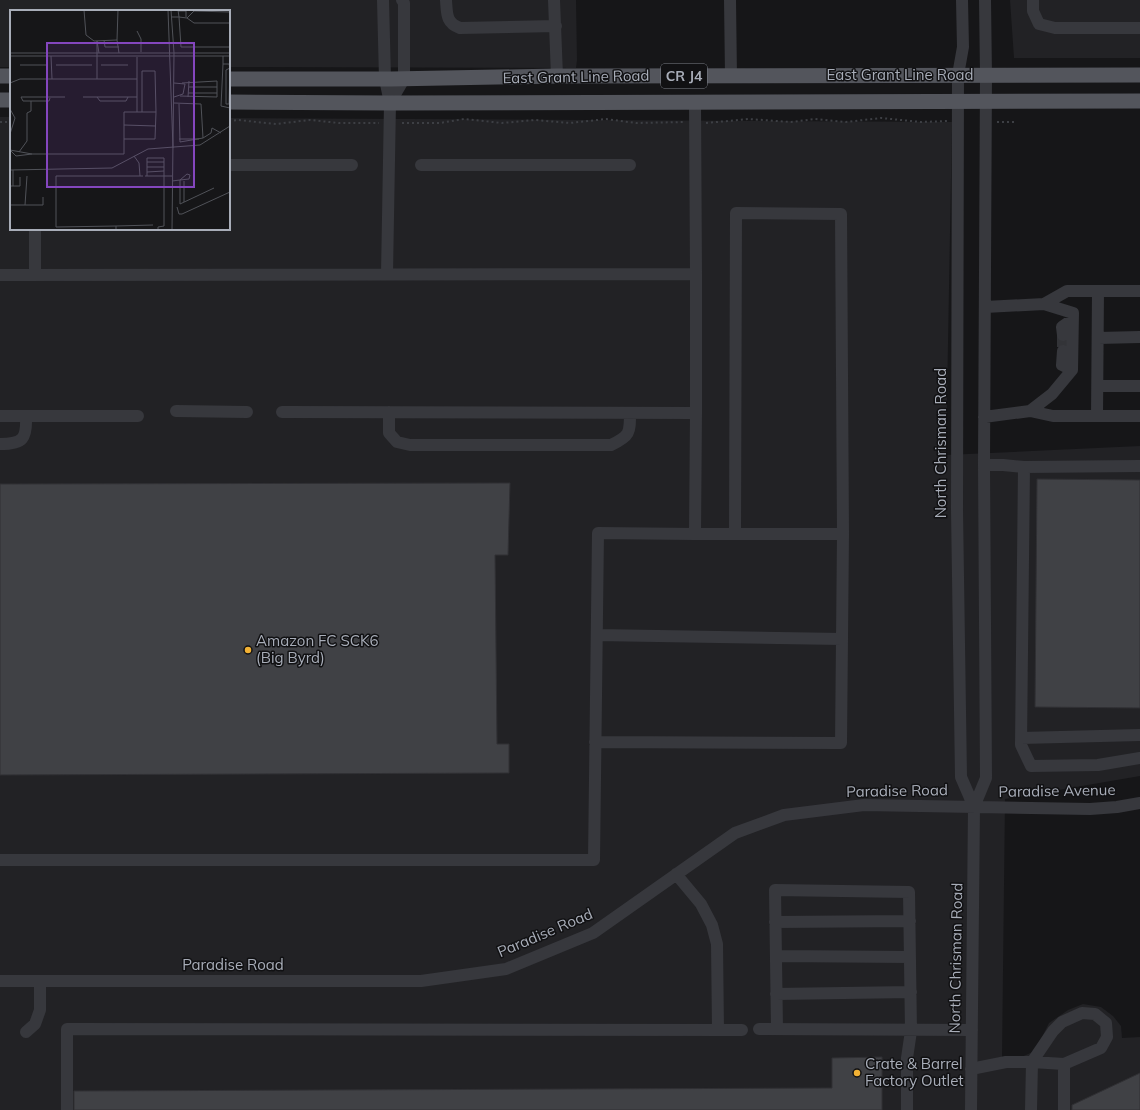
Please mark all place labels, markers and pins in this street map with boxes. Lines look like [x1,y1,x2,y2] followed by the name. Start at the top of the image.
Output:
[256,631,379,667] place label: Amazon FC SCK6 (Big Byrd)
[243,645,253,655] marker: Amazon FC SCK6 (Big Byrd)
[865,1054,964,1090] place label: Crate & Barrel Factory Outlet
[852,1068,862,1078] marker: Crate & Barrel Factory Outlet

